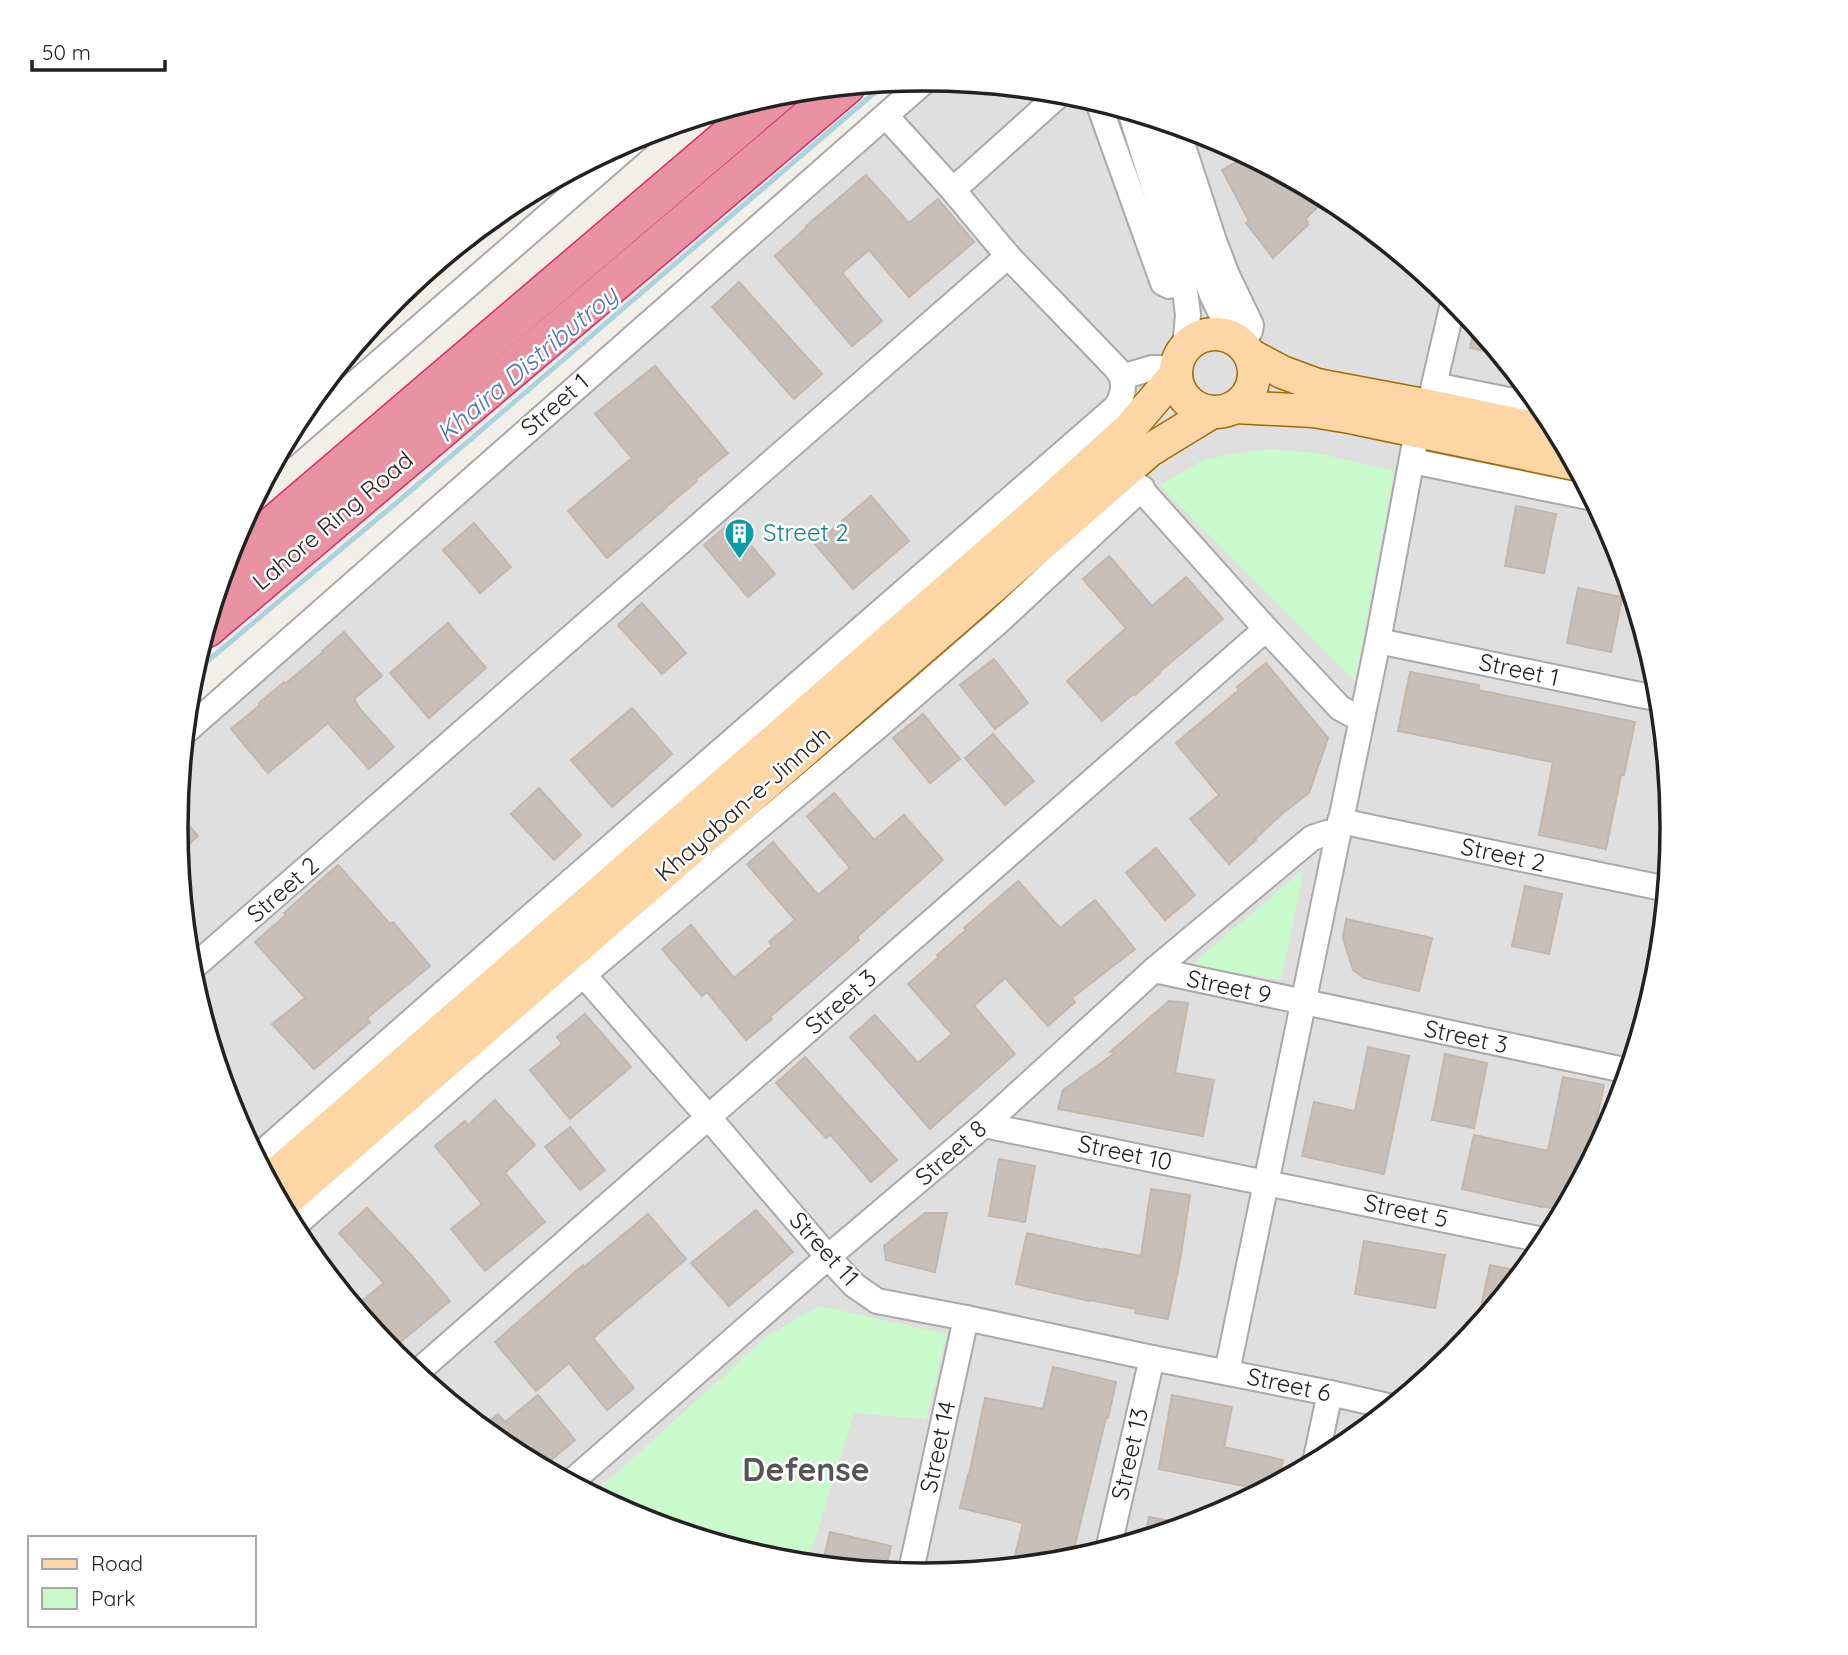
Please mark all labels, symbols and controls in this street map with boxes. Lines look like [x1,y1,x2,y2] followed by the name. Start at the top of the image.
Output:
[32,28,164,72] scale bar
[42,39,91,65] text: 50 m
[429,277,625,449] water label: Khaira Distributroy
[514,366,595,442] street label: Street 1
[246,444,419,596] street label: Lahore Ring Road
[723,516,757,560] building icon: Street 2
[763,517,848,547] place label: Street 2
[1476,646,1562,692] street label: Street 1
[649,719,836,888] street label: Khayaban-e-Jinnah
[1458,830,1548,878] street label: Street 2
[240,850,324,929] street label: Street 2
[799,962,882,1040] street label: Street 3
[1184,962,1274,1010] street label: Street 9
[1422,1013,1511,1060] street label: Street 3
[908,1113,992,1191] street label: Street 8
[1075,1127,1175,1177] street label: Street 10
[1361,1186,1451,1234] street label: Street 5
[784,1205,866,1292] street label: Street 11
[1244,1361,1334,1408] street label: Street 6
[913,1398,961,1496] street label: Street 14
[1104,1405,1154,1503] street label: Street 13
[742,1449,870,1489] district label: Defense
[28,1536,256,1627] legend
[91,1550,143,1576] text: Road
[91,1585,135,1611] text: Park

